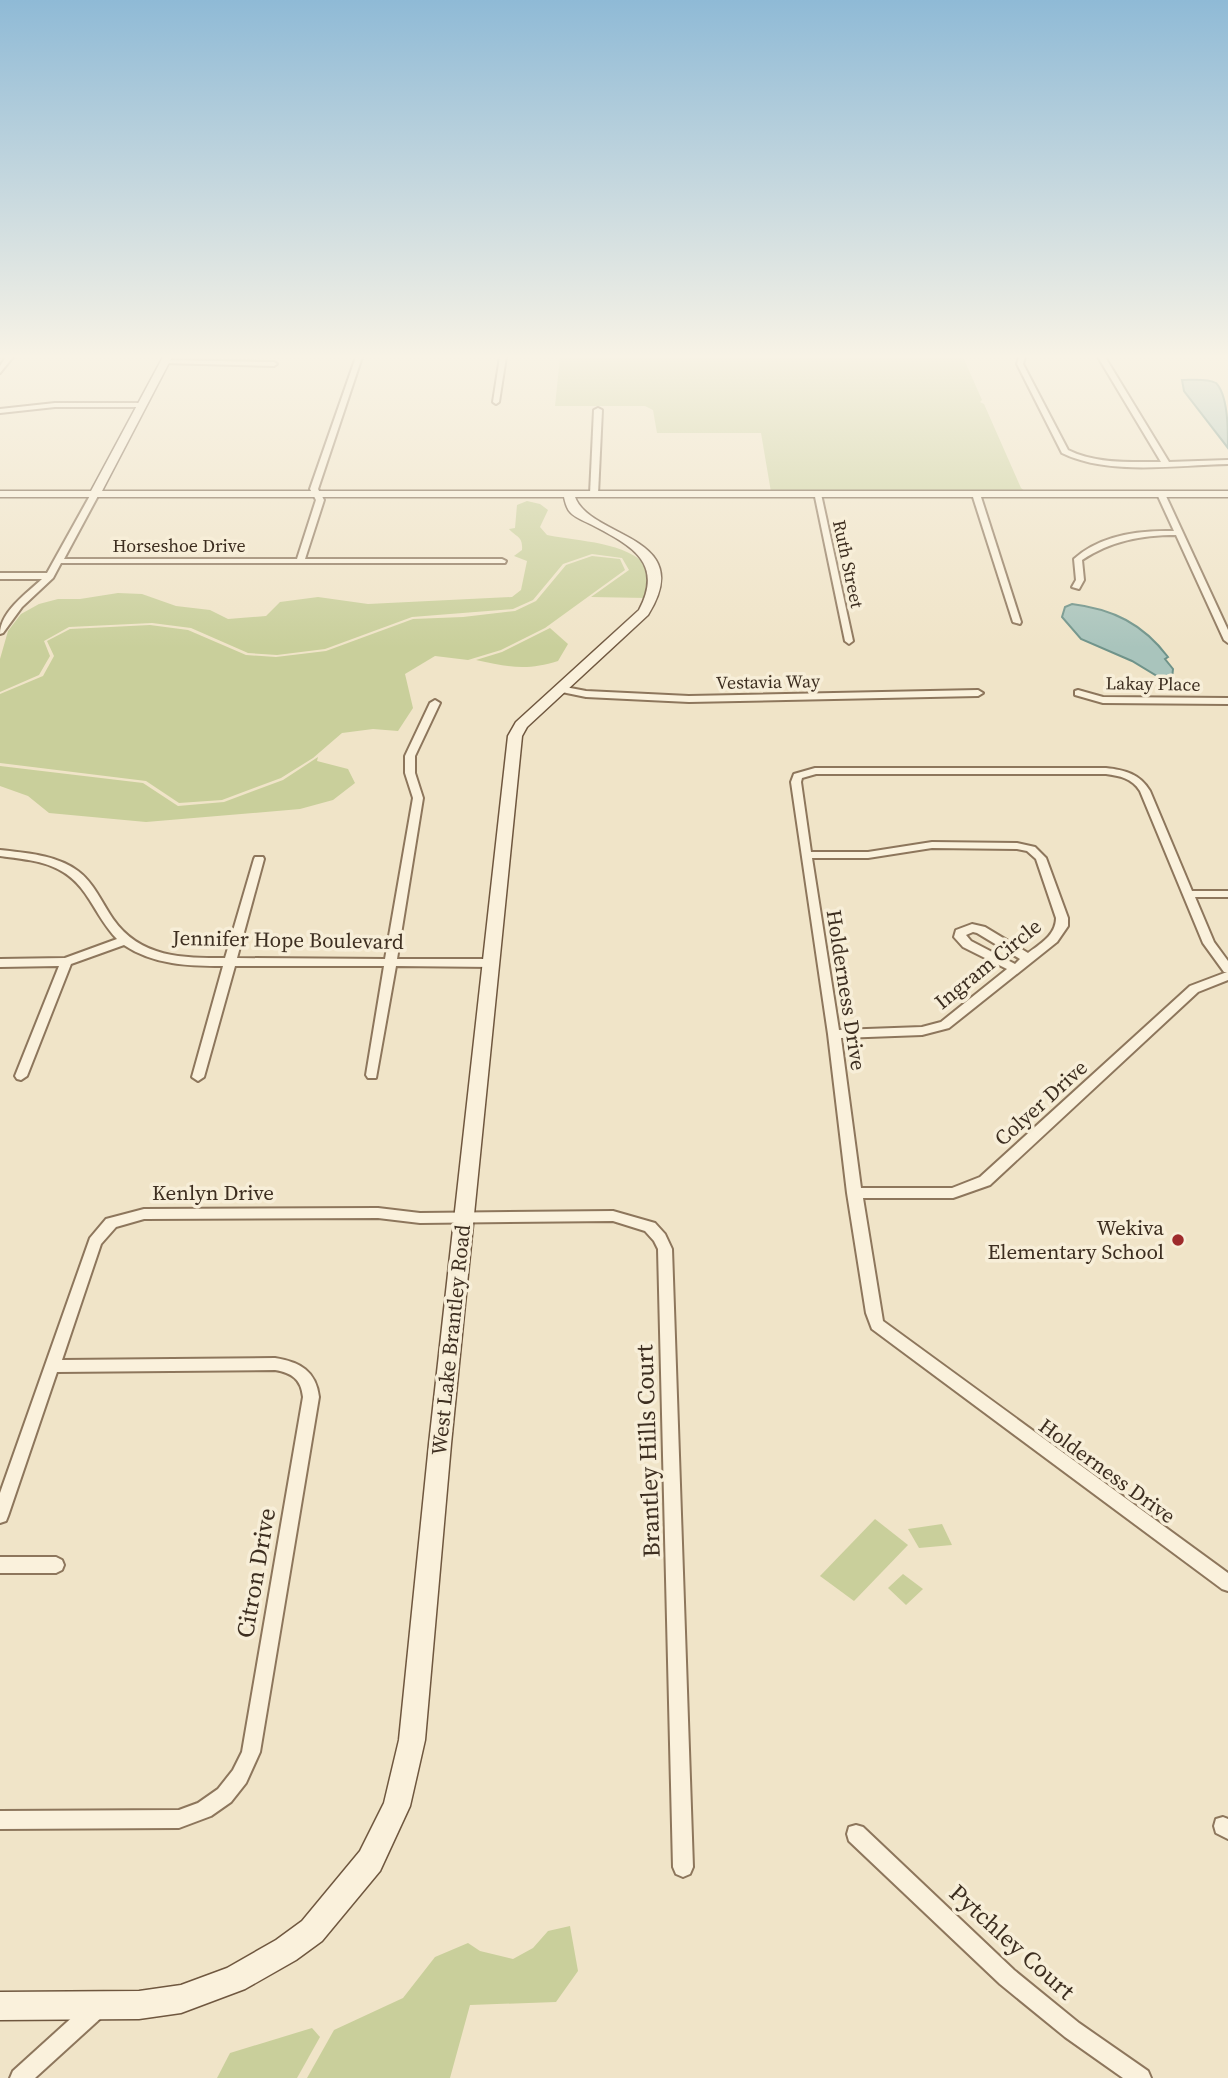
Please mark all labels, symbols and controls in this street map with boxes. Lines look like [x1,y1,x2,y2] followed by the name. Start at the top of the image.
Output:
[827,518,870,610] street label: Ruth Street
[112,533,246,558] street label: Horseshoe Drive
[716,668,821,695] street label: Vestavia Way
[1105,670,1201,697] street label: Lakay Place
[819,907,874,1072] street label: Holderness Drive
[928,912,1047,1016] street label: Ingram Circle
[171,923,404,956] street label: Jennifer Hope Boulevard
[988,1053,1093,1152] street label: Colyer Drive
[152,1178,274,1207] street label: Kenlyn Drive
[987,1213,1164,1266] place label: Wekiva Elementary School
[424,1223,477,1457] street label: West Lake Brantley Road
[1170,1232,1186,1248] marker: Wekiva Elementary School
[627,1344,668,1558] street label: Brantley Hills Court
[1033,1411,1182,1530] street label: Holderness Drive
[228,1505,283,1640] street label: Citron Drive
[942,1876,1082,2007] street label: Pytchley Court

